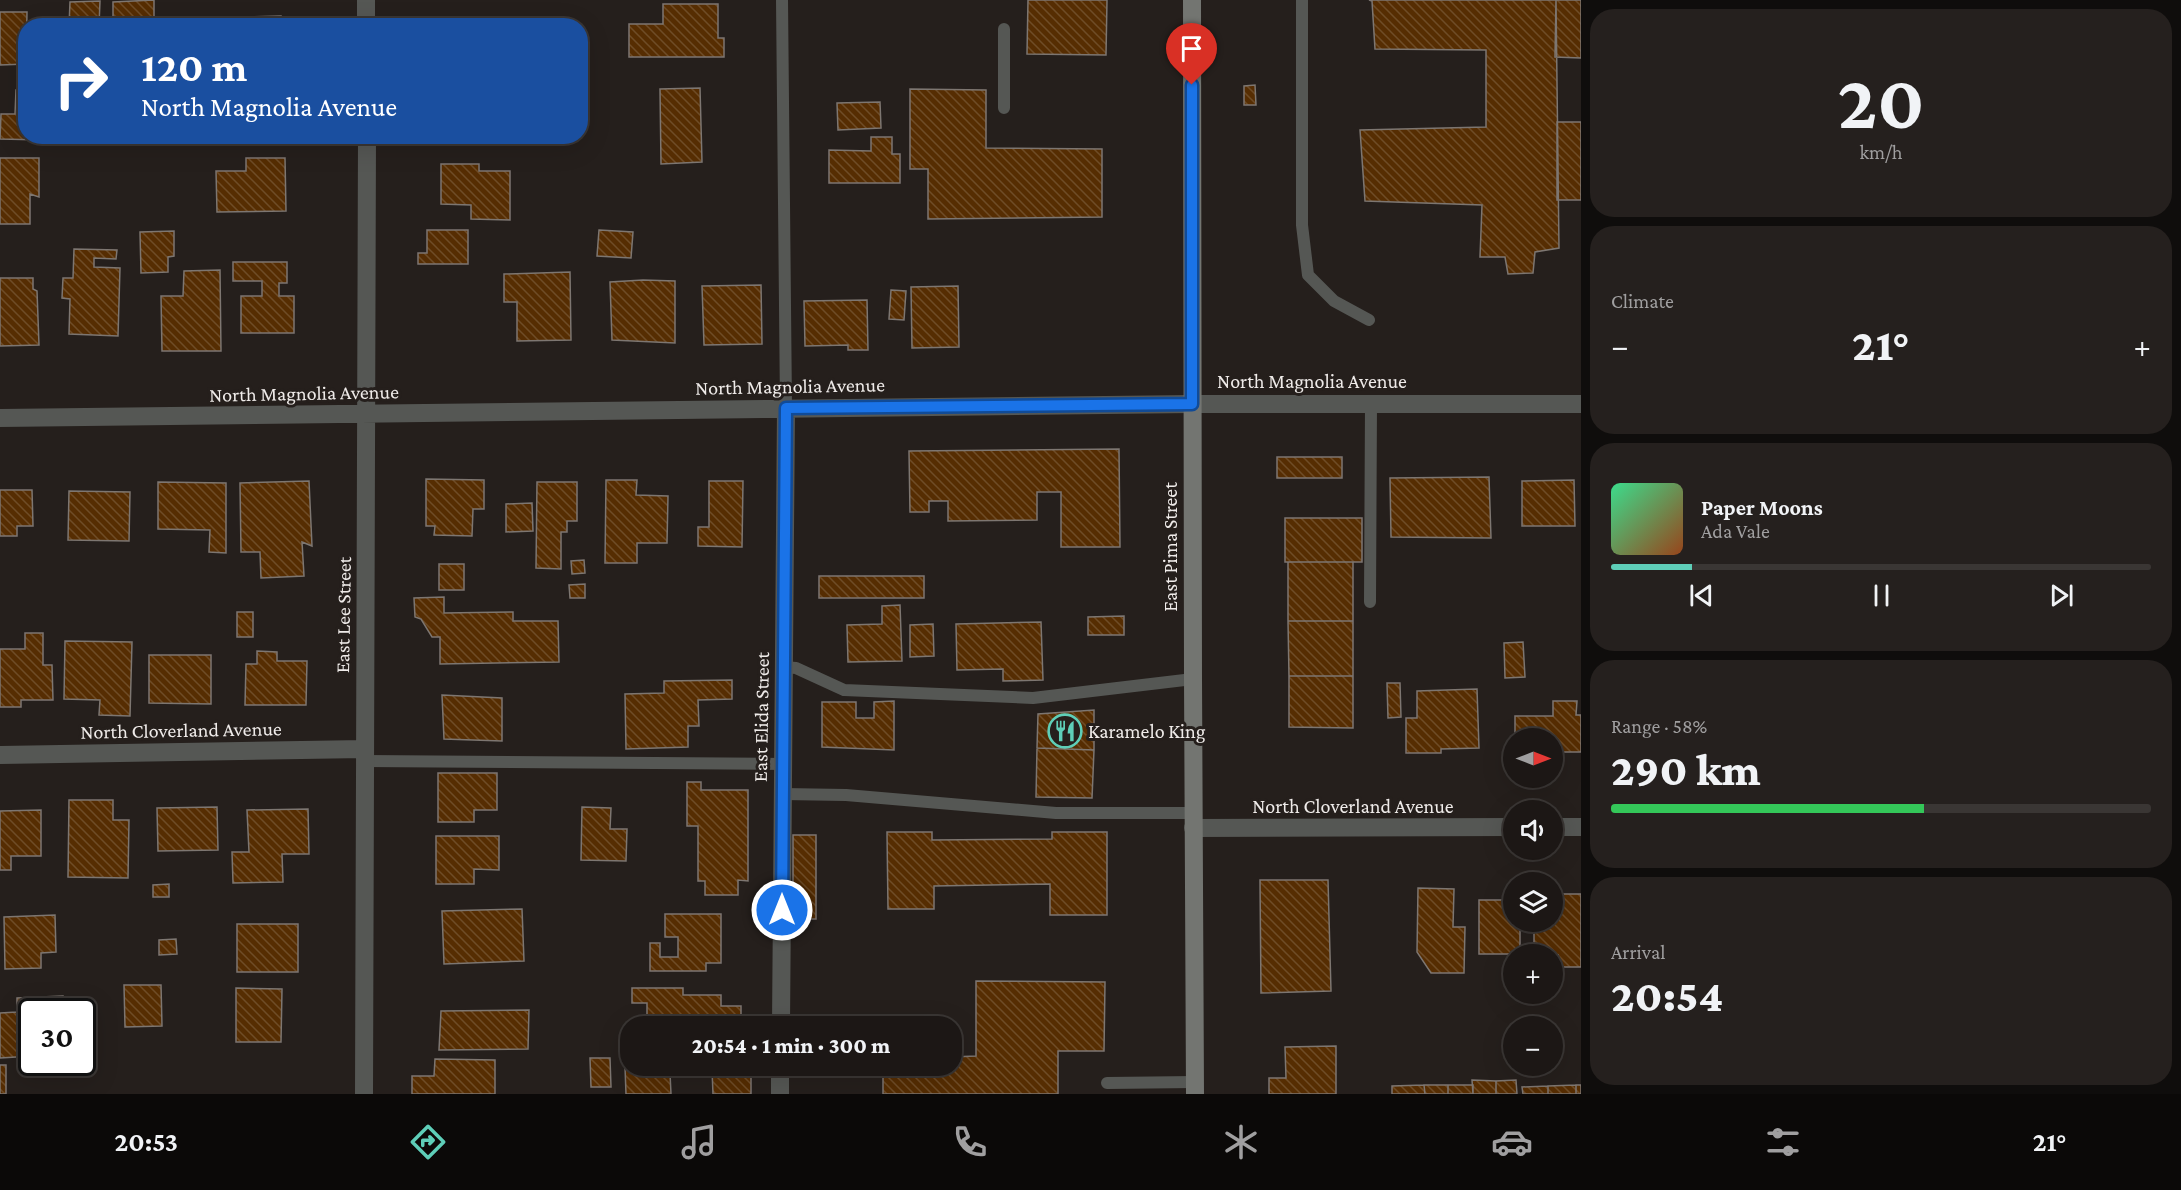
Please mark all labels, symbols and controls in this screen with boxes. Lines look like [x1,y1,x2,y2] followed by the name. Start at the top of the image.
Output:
[1166,23,1217,85] pin
[1175,32,1208,65] icon: arrive
[42,42,120,120] icon: right
[141,43,247,90] text: 120 m
[1837,58,1925,145] text: 20
[141,92,397,122] text: North Magnolia Avenue
[1859,141,1903,163] text: km/h
[1611,290,1674,312] text: Climate
[1852,320,1910,370] text: 21°
[1611,327,1628,364] text: −
[2134,327,2151,364] text: +
[1217,370,1407,393] street label: North Magnolia Avenue
[695,373,885,400] street label: North Magnolia Avenue
[209,380,399,407] street label: North Magnolia Avenue
[1159,482,1181,612] street label: East Pima Street
[1701,495,1823,520] text: Paper Moons
[1701,520,1770,542] text: Ada Vale
[331,556,355,673] street label: East Lee Street
[1685,579,1718,612] icon: previous
[1865,579,1898,612] icon: pause
[2045,579,2078,612] icon: next
[749,651,773,782] street label: East Elida Street
[1047,713,1083,749] restaurant icon: Karamelo King
[1611,715,1707,737] text: Range · 58%
[80,717,282,743] street label: North Cloverland Avenue
[1088,720,1206,743] place label: Karamelo King
[1503,728,1563,788] north arrow
[1503,728,1563,1076] map controls
[1611,745,1761,795] text: 290 km
[1252,795,1454,817] street label: North Cloverland Avenue
[1503,800,1563,860] button: sound
[1503,872,1563,932] button: layers
[750,878,814,942] position arrow
[1611,941,1665,963] text: Arrival
[1503,944,1563,1004] button: +
[1611,971,1723,1021] text: 20:54
[18,998,96,1076] speed limit sign: 30
[1503,1016,1563,1076] button: −
[692,1033,890,1058] text: 20:54 · 1 min · 300 m
[407,1121,449,1163] icon: directions
[678,1121,720,1163] icon: music
[949,1121,991,1163] icon: phone
[1220,1121,1262,1163] icon: climate
[1491,1121,1533,1163] icon: car
[1762,1121,1804,1163] icon: filters
[114,1127,178,1157] text: 20:53
[2033,1127,2066,1157] text: 21°

